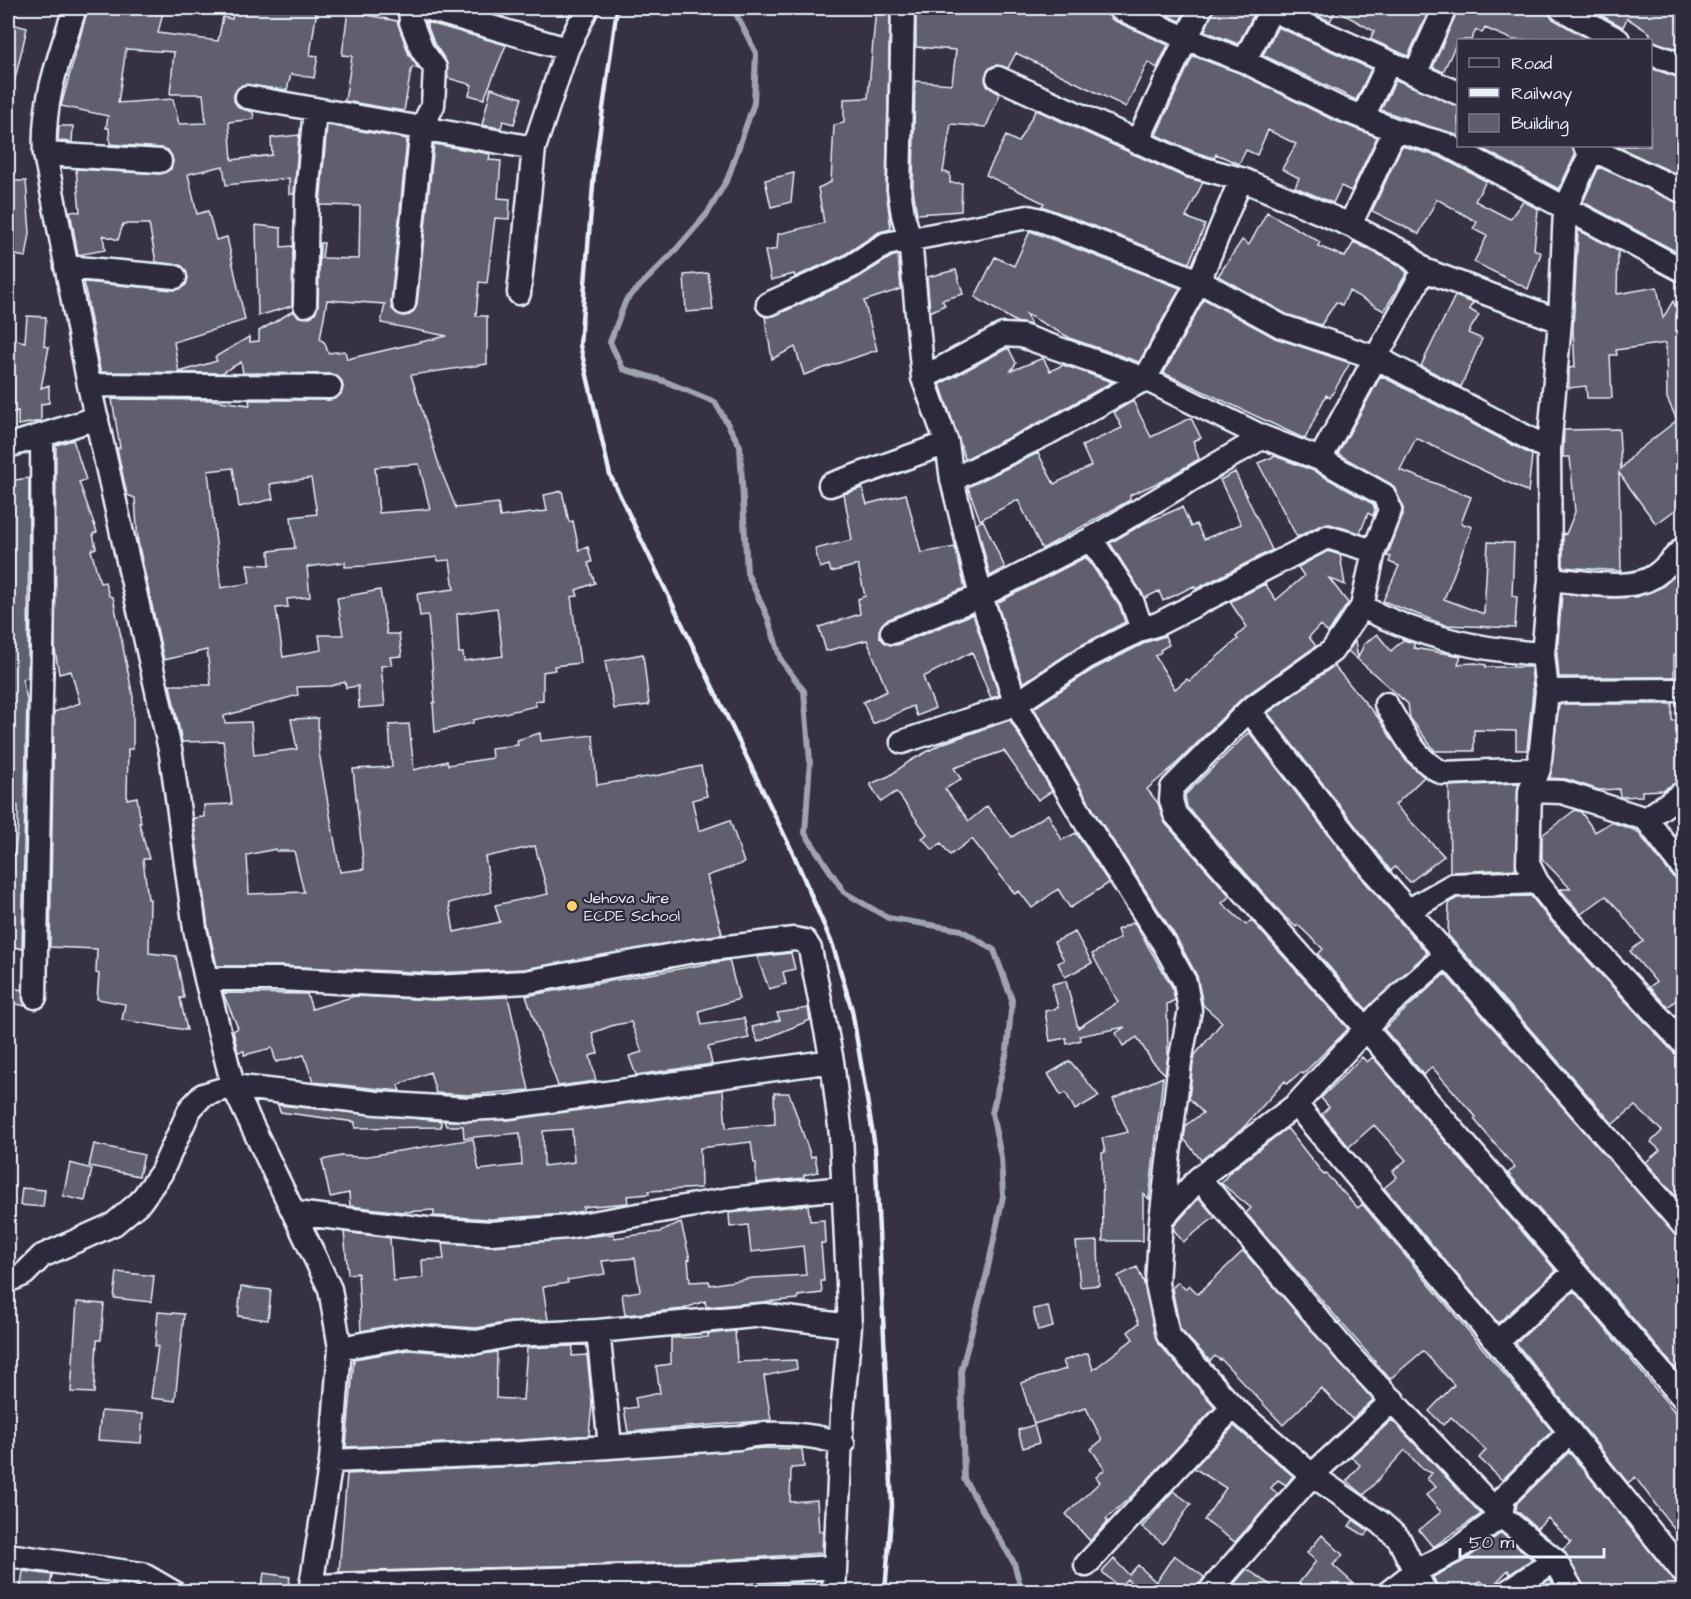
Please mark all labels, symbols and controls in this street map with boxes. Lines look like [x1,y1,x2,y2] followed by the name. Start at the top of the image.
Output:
[1457,39,1652,147] legend
[1511,51,1552,76] text: Road
[1511,81,1572,107] text: Railway
[1511,111,1569,137] text: Building
[584,887,680,927] place label: Jehova Jire ECDE School
[565,899,579,913] marker: Jehova Jire ECDE School
[1460,1521,1604,1559] scale bar
[1469,1530,1514,1555] text: 50 m

